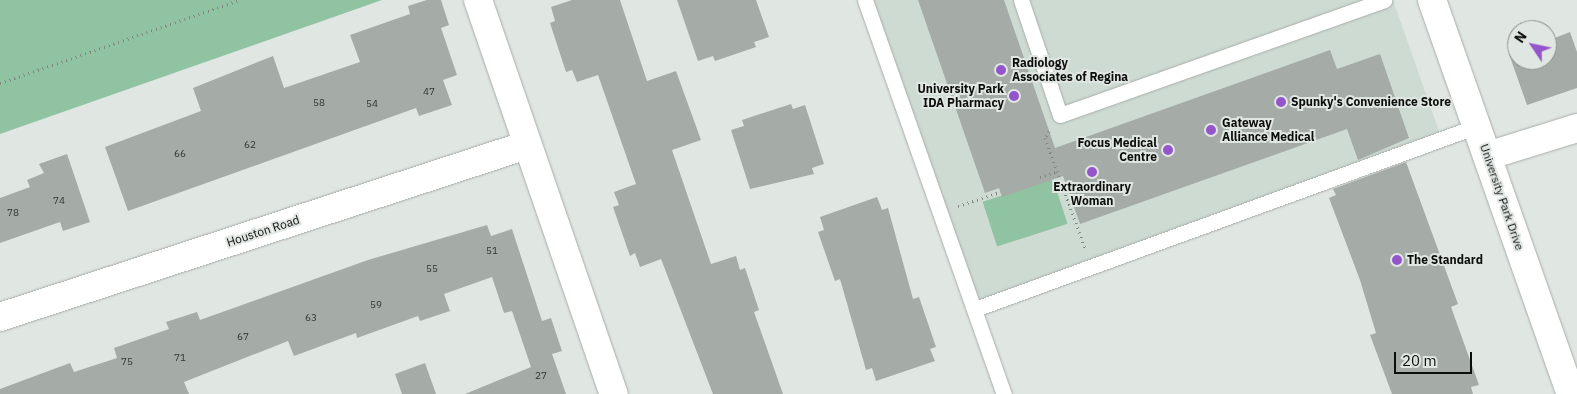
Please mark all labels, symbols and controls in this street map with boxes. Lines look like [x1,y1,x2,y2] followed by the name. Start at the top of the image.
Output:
[1507,20,1557,70] north arrow
[1510,28,1531,46] text: N
[1012,56,1128,84] place label: Radiology Associates of Regina
[994,63,1008,77] marker: Radiology Associates of Regina
[918,82,1004,110] place label: University Park IDA Pharmacy
[423,86,435,98] house number: 47
[1008,90,1020,102] marker: University Park IDA Pharmacy
[1291,95,1451,109] place label: Spunky's Convenience Store
[1275,96,1287,108] marker: Spunky's Convenience Store
[313,97,325,109] house number: 58
[366,98,378,110] house number: 54
[1222,116,1314,144] place label: Gateway Alliance Medical
[1204,123,1218,137] marker: Gateway Alliance Medical
[1077,136,1157,164] place label: Focus Medical Centre
[244,139,256,151] house number: 62
[1477,142,1527,252] street label: University Park Drive
[1161,143,1175,157] marker: Focus Medical Centre
[174,148,186,160] house number: 66
[1086,166,1098,178] marker: Extraordinary Woman
[1053,180,1131,208] place label: Extraordinary Woman
[53,195,65,207] house number: 74
[7,207,19,219] house number: 78
[225,212,301,250] street label: Houston Road
[486,245,498,257] house number: 51
[1407,253,1483,267] place label: The Standard
[1391,254,1403,266] marker: The Standard
[426,263,438,275] house number: 55
[370,299,382,311] house number: 59
[305,312,317,324] house number: 63
[237,331,249,343] house number: 67
[1397,342,1474,374] scale bar
[1402,351,1437,370] text: 20 m
[174,352,186,364] house number: 71
[121,356,133,368] house number: 75
[535,370,547,382] house number: 27

